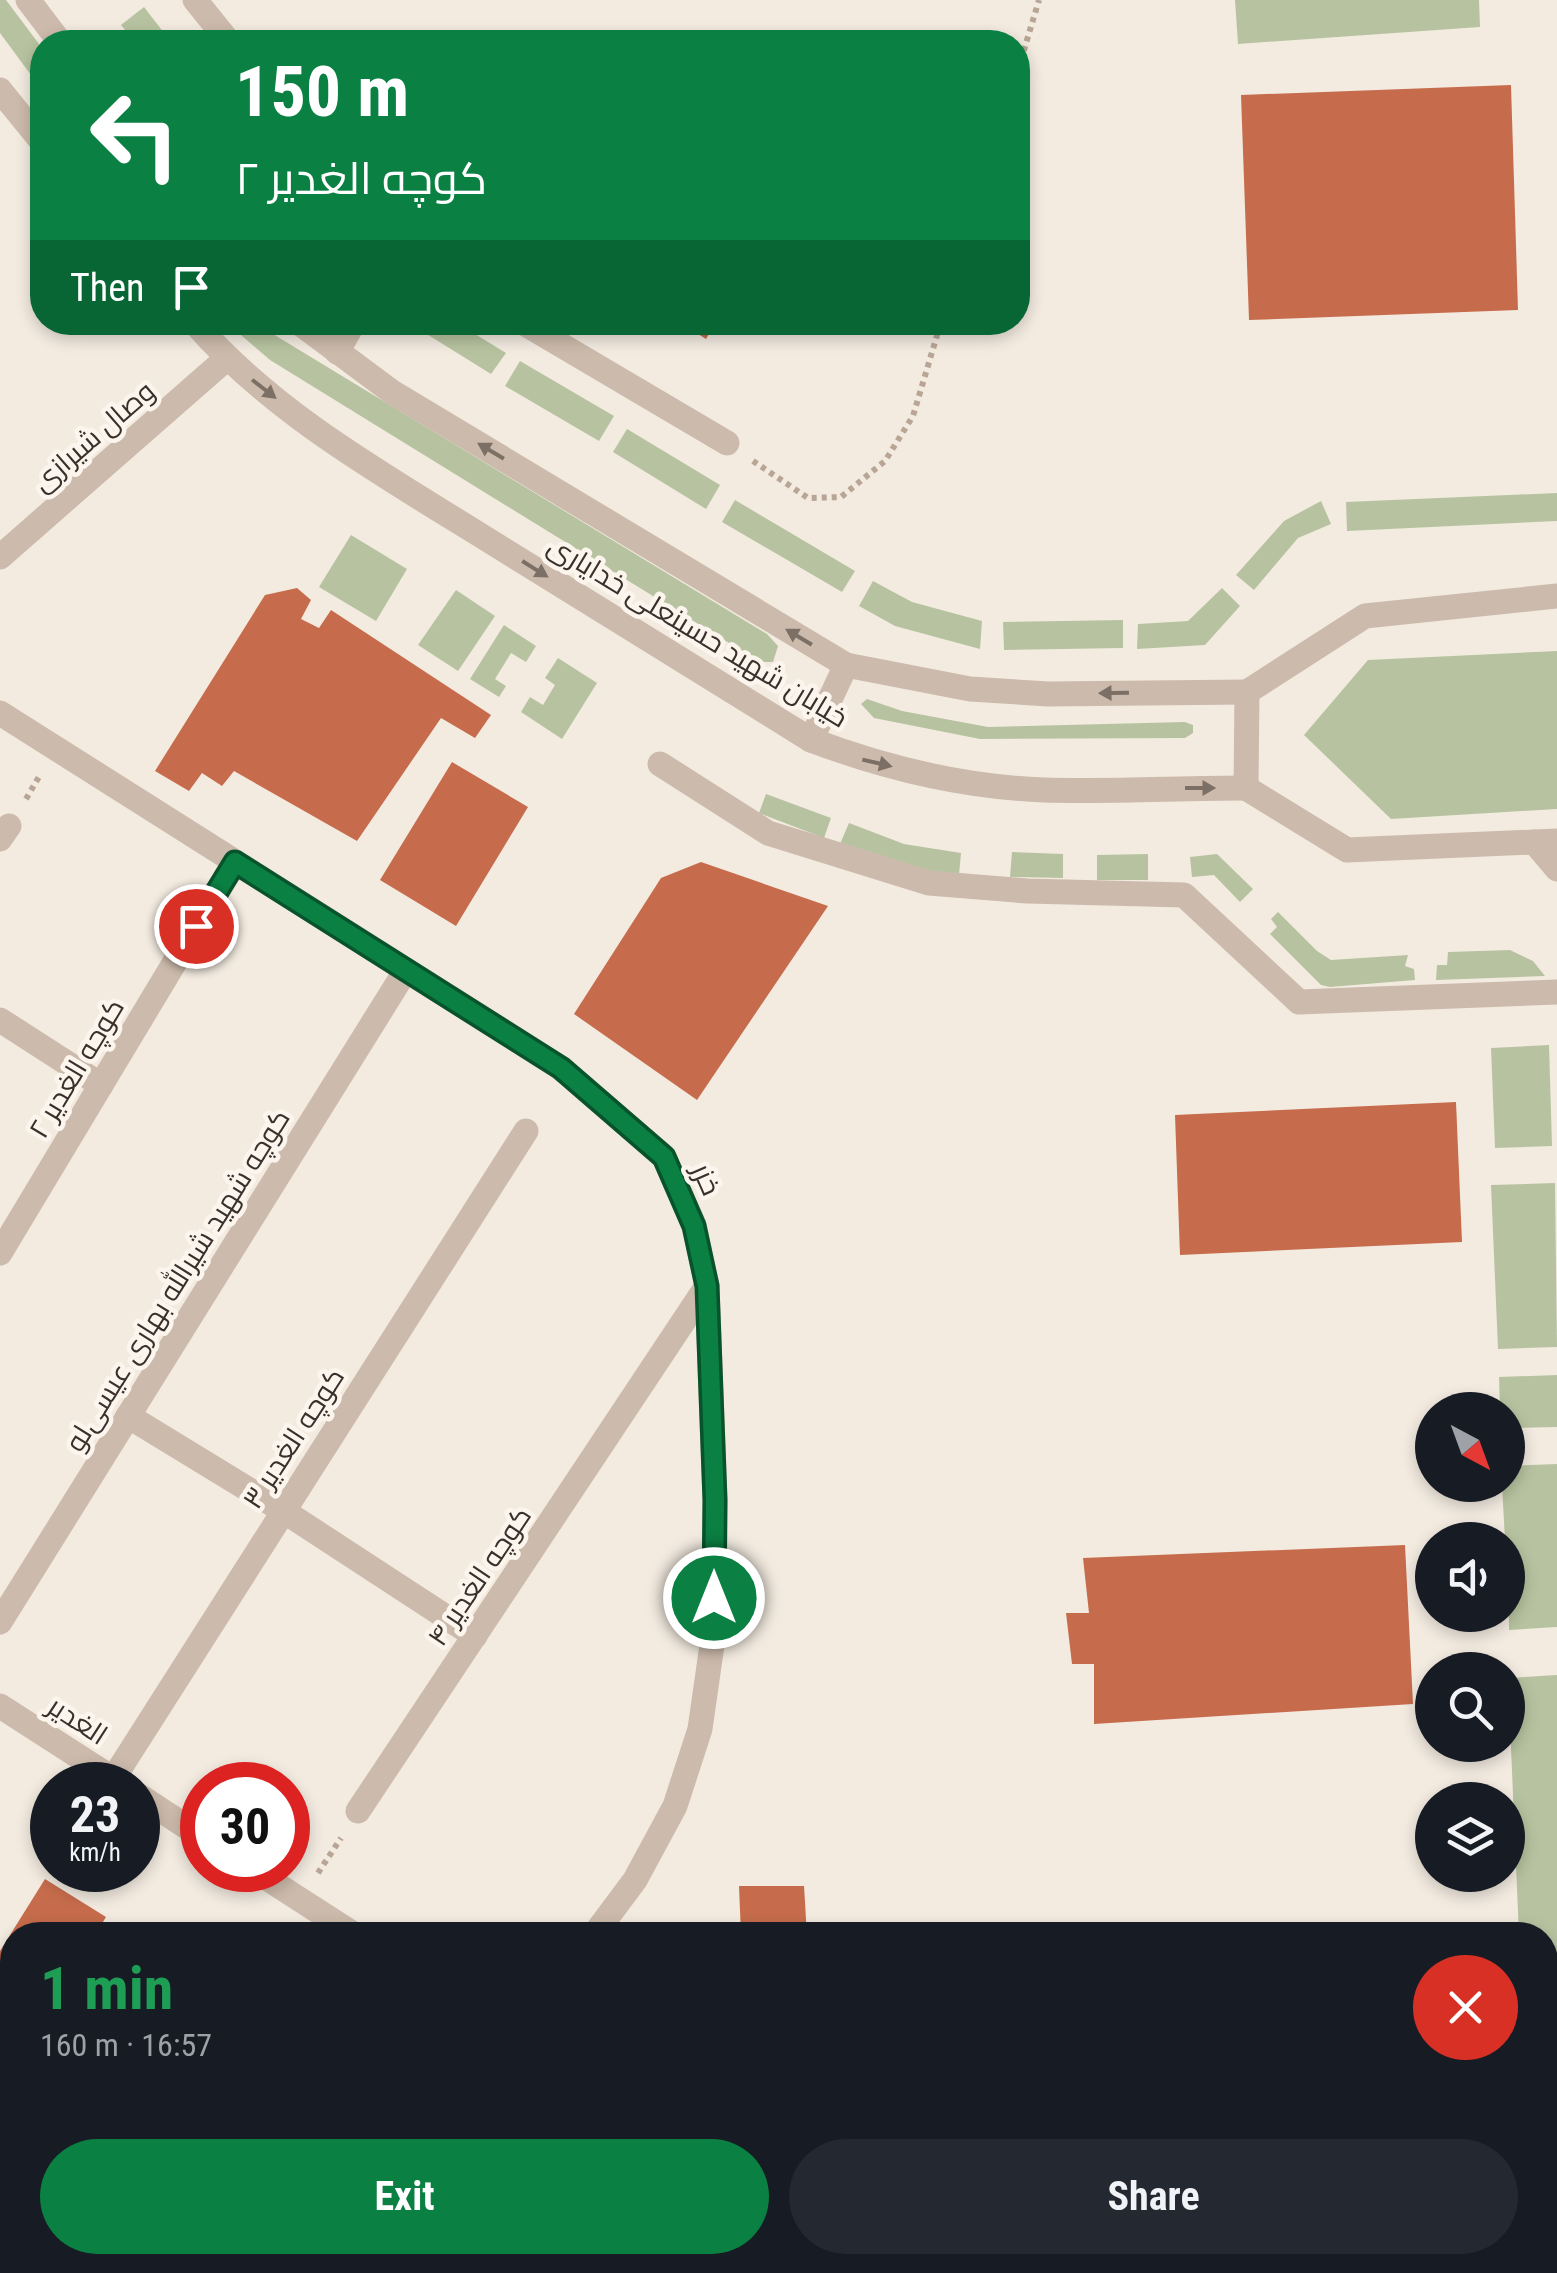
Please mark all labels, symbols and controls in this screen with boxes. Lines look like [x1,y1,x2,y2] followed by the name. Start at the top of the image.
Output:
[235,51,409,133] text: 150 m
[70,70,200,200] icon: left
[235,152,487,205] text: کوچه الغدیر ۲
[164,260,219,315] icon: arrive
[70,266,144,310] text: Then
[25,374,161,498] street label: وصال شیرازی
[251,379,277,399] one-way arrow
[477,443,505,460] one-way arrow
[542,529,854,734] street label: خیابان شهید حسینعلی خدایاری
[521,560,549,577] one-way arrow
[786,628,813,647] one-way arrow
[1098,685,1130,701] one-way arrow
[862,756,893,771] one-way arrow
[1184,780,1216,796] one-way arrow
[154,884,239,969] pin
[169,899,224,954] icon: arrive
[22,993,133,1145] street label: کوچه الغدیر ۲
[57,1102,298,1458] street label: کوچه شهید شیرالله بهاری عیسی‌لو
[684,1156,728,1200] street label: خزر
[236,1362,353,1516] street label: کوچه الغدیر ۳
[1415,1392,1525,1502] north arrow
[1415,1392,1525,1892] map controls
[421,1500,540,1653] street label: کوچه الغدیر ۴
[1415,1522,1525,1632] button: sound
[662,1546,766,1650] position arrow
[1415,1652,1525,1762] button: search
[40,1688,114,1752] street label: الغدیر
[180,1762,310,1892] speed limit sign: 30
[1415,1782,1525,1892] button: layers
[70,1786,120,1844] text: 23
[69,1838,121,1867] text: km/h
[40,1953,173,2024] text: 1 min
[1413,1955,1518,2060] button: close
[40,2026,212,2064] text: 160 m · 16:57
[40,2139,769,2254] button: Exit
[789,2139,1518,2254] button: Share

